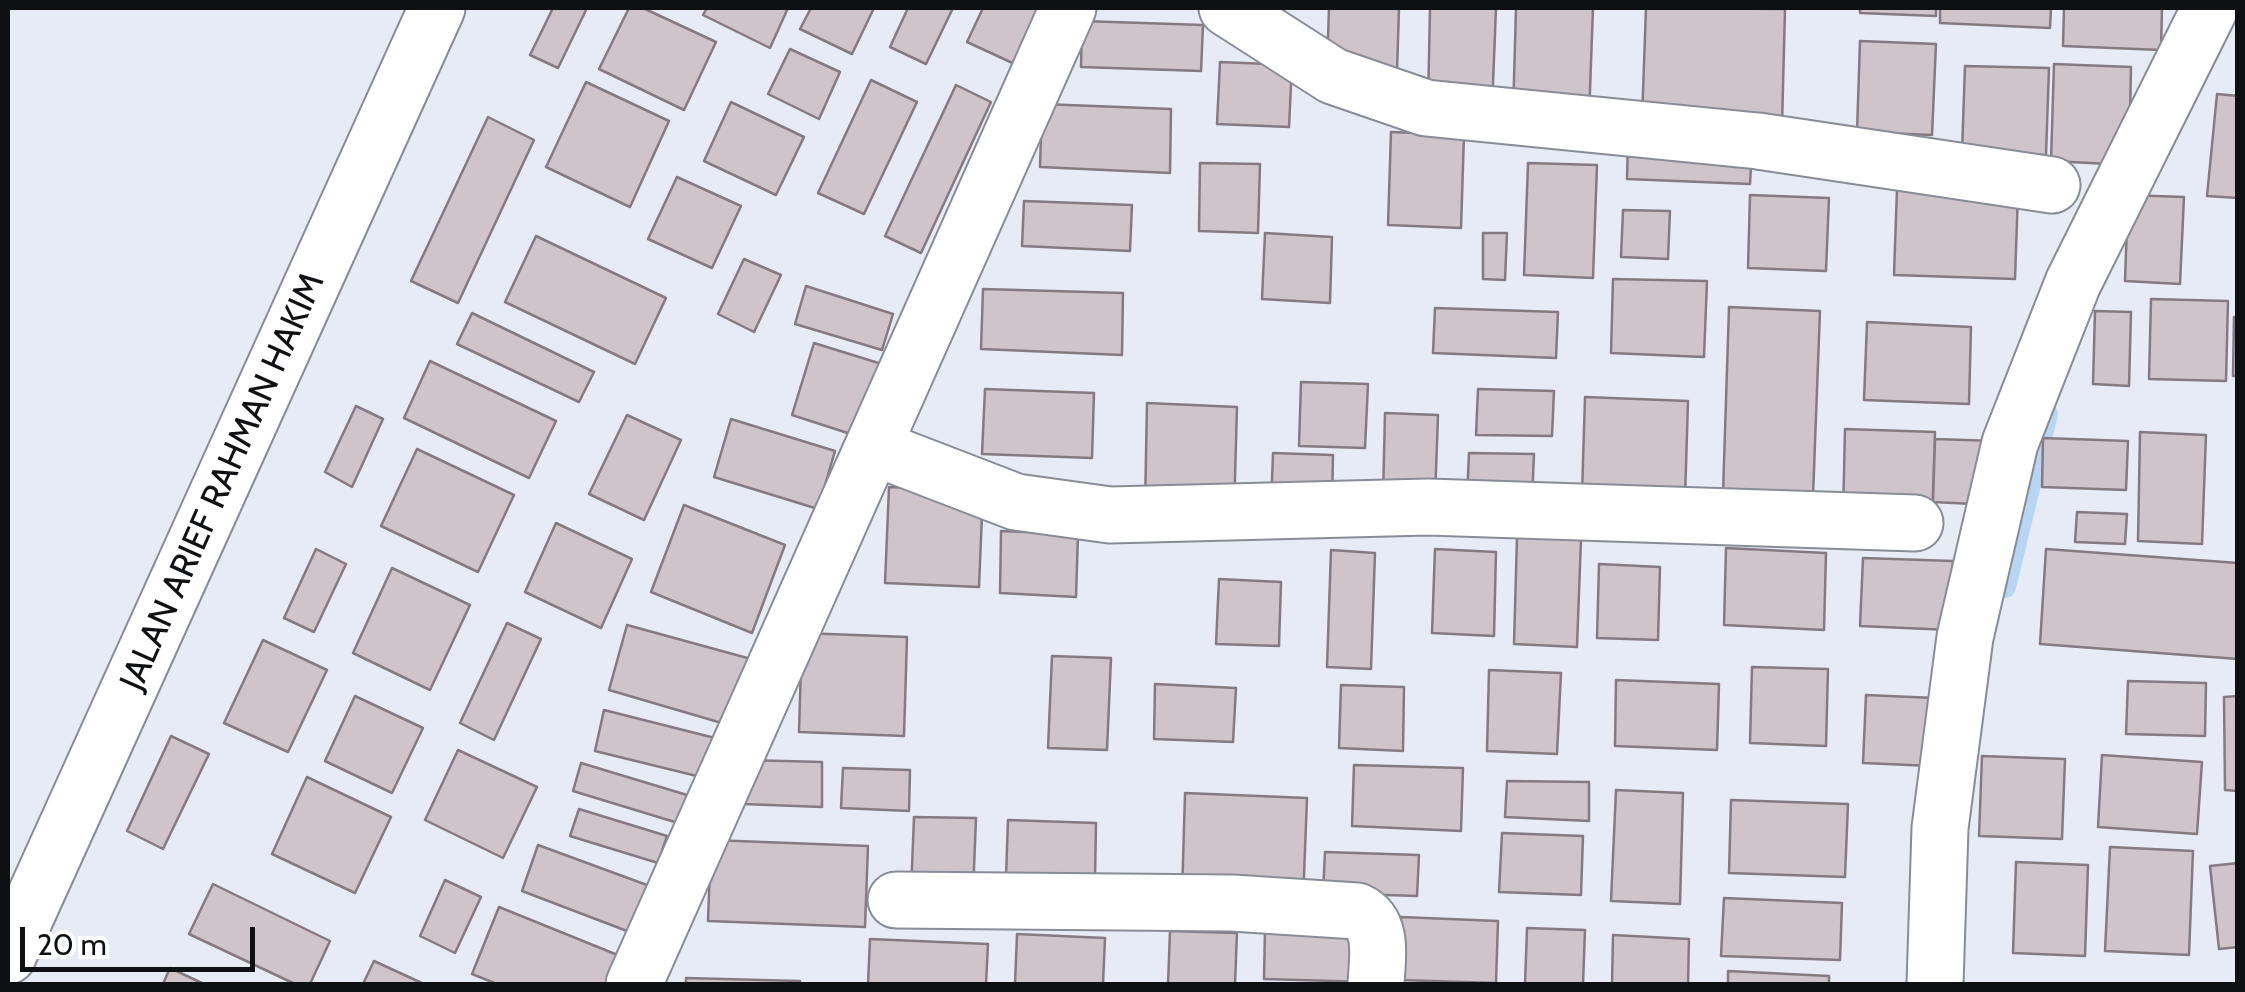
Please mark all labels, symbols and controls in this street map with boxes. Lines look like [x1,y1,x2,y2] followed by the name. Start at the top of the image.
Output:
[112,267,334,697] street label: JALAN ARIEF RAHMAN HAKIM
[25,907,260,969] scale bar
[37,926,107,963] text: 20 m

